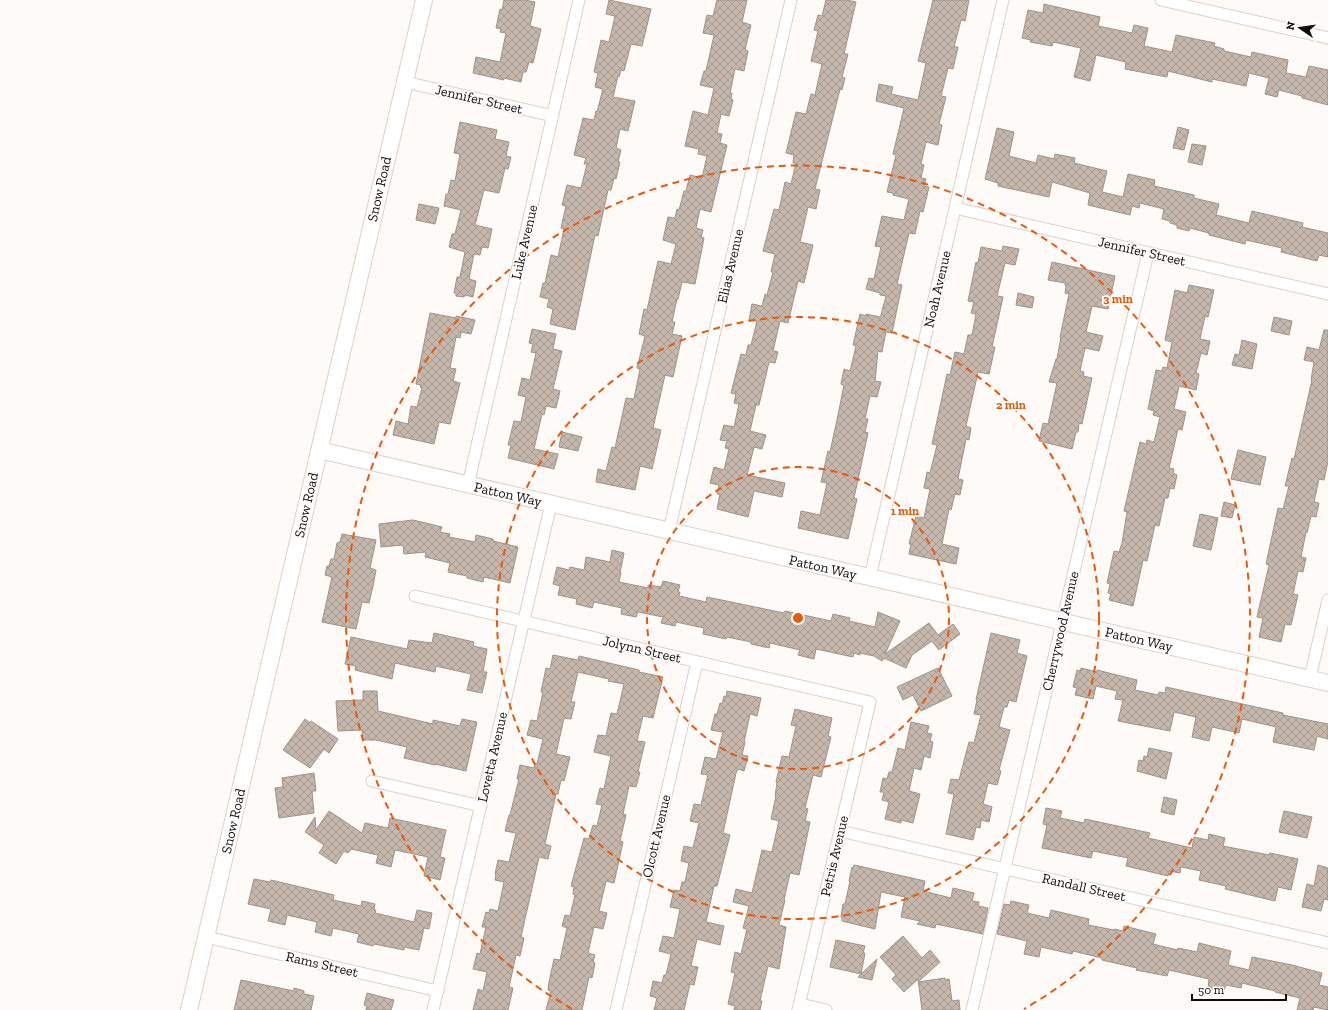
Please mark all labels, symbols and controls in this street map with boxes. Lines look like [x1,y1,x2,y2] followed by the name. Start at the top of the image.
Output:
[1280,8,1320,48] north arrow
[1283,20,1298,31] text: N
[433,81,525,118] street label: Jennifer Street
[364,155,395,223] street label: Snow Road
[508,203,541,281] street label: Luke Avenue
[714,227,747,305] street label: Elias Avenue
[1096,233,1188,270] street label: Jennifer Street
[920,248,955,329] street label: Noah Avenue
[1103,292,1133,306] text: 3 min
[996,398,1026,412] text: 2 min
[291,471,322,539] street label: Snow Road
[472,478,544,511] street label: Patton Way
[891,504,919,518] text: 1 min
[787,551,859,584] street label: Patton Way
[1038,569,1083,693] street label: Cherrywood Avenue
[791,611,805,625] centre of rings
[1103,623,1175,656] street label: Patton Way
[601,632,684,667] street label: Jolynn Street
[474,710,511,804] street label: Lovetta Avenue
[218,787,249,855] street label: Snow Road
[639,792,674,879] street label: Olcott Avenue
[817,814,852,898] street label: Petris Avenue
[1040,870,1128,906] street label: Randall Street
[284,948,360,981] street label: Rams Street
[1192,976,1286,1002] scale bar
[1198,983,1225,997] text: 50 m

